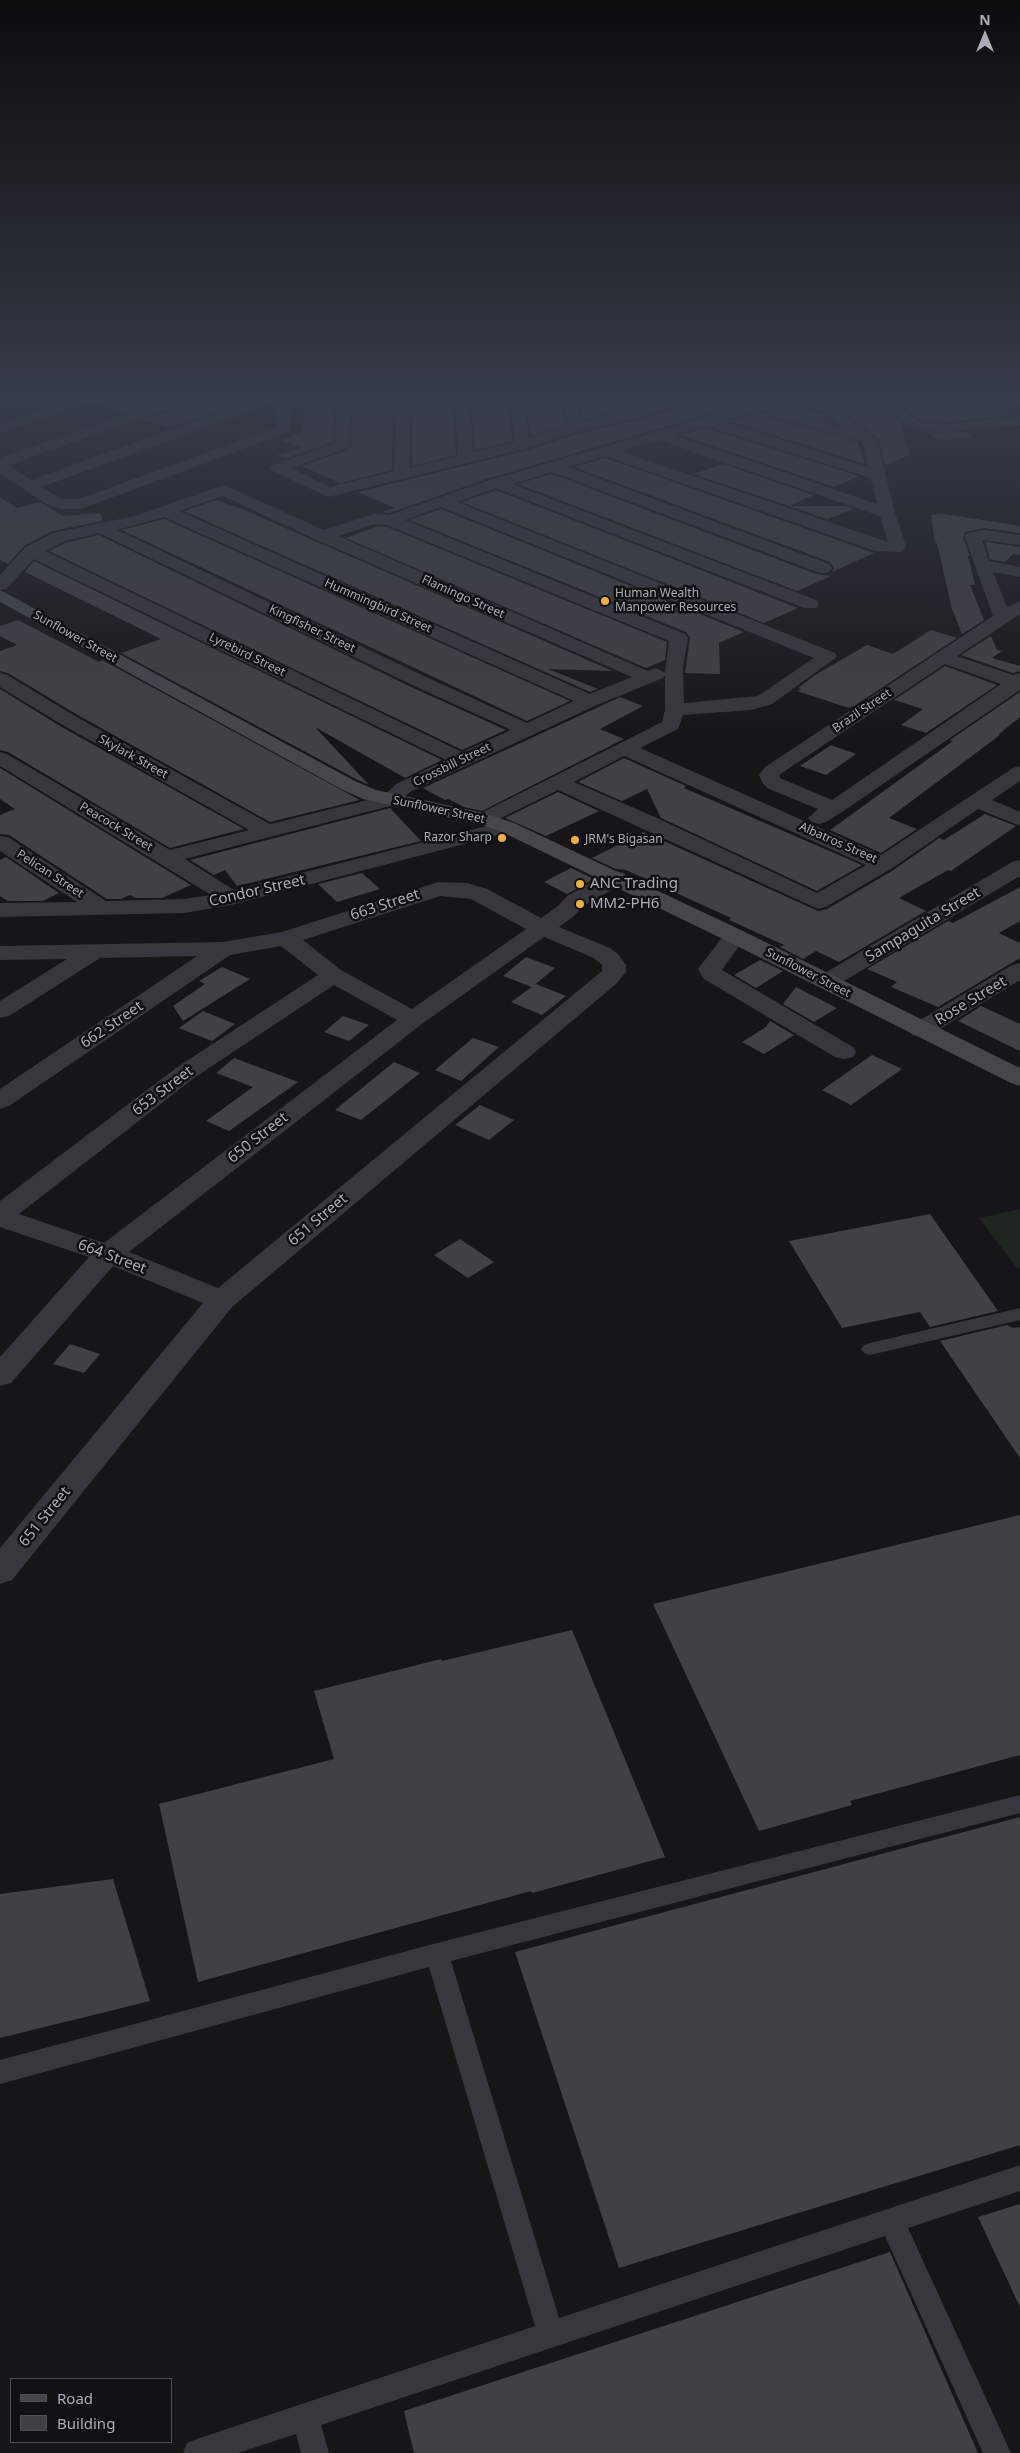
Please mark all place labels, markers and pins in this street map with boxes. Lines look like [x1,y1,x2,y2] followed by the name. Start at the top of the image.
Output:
[615,587,736,615] place label: Human Wealth Manpower Resources
[599,595,611,607] marker: Human Wealth Manpower Resources
[424,831,492,845] place label: Razor Sharp
[496,832,508,844] marker: Razor Sharp
[585,833,663,847] place label: JRM's Bigasan
[569,834,581,846] marker: JRM's Bigasan
[590,875,678,893] place label: ANC Trading
[574,878,586,890] marker: ANC Trading
[590,895,659,913] place label: MM2-PH6
[574,898,586,910] marker: MM2-PH6

